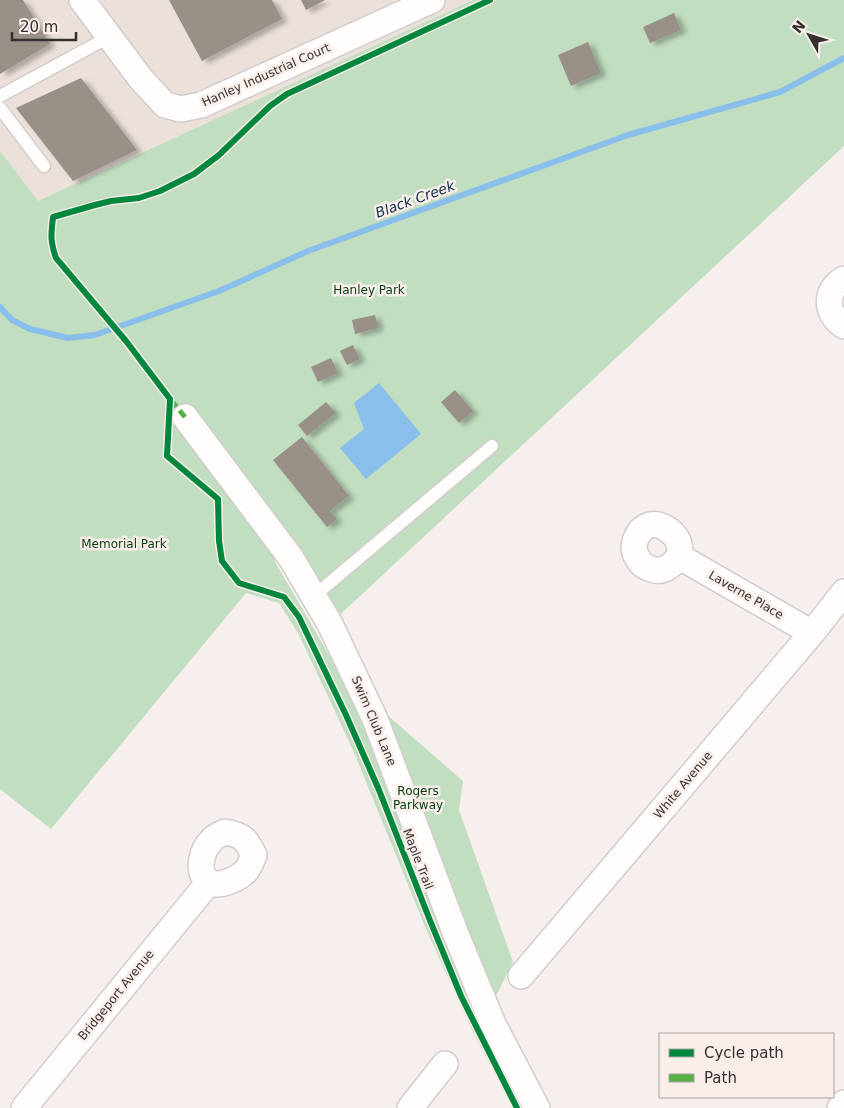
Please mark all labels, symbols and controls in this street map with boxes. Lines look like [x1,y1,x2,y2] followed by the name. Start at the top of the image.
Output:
[12,10,76,42] scale bar
[784,10,834,60] north arrow
[789,17,809,36] text: N
[20,18,58,36] text: 20 m
[200,40,332,110] street label: Hanley Industrial Court
[373,177,458,221] water label: Black Creek
[333,283,405,297] park label: Hanley Park
[81,537,167,551] park label: Memorial Park
[706,568,786,622] street label: Laverne Place
[349,674,399,768] street label: Swim Club Lane
[651,749,715,821] street label: White Avenue
[393,784,443,812] park label: Rogers Parkway
[400,826,436,892] street label: Maple Trail
[75,947,157,1043] street label: Bridgeport Avenue
[659,1033,834,1098] legend
[704,1044,784,1062] text: Cycle path
[704,1069,737,1087] text: Path

